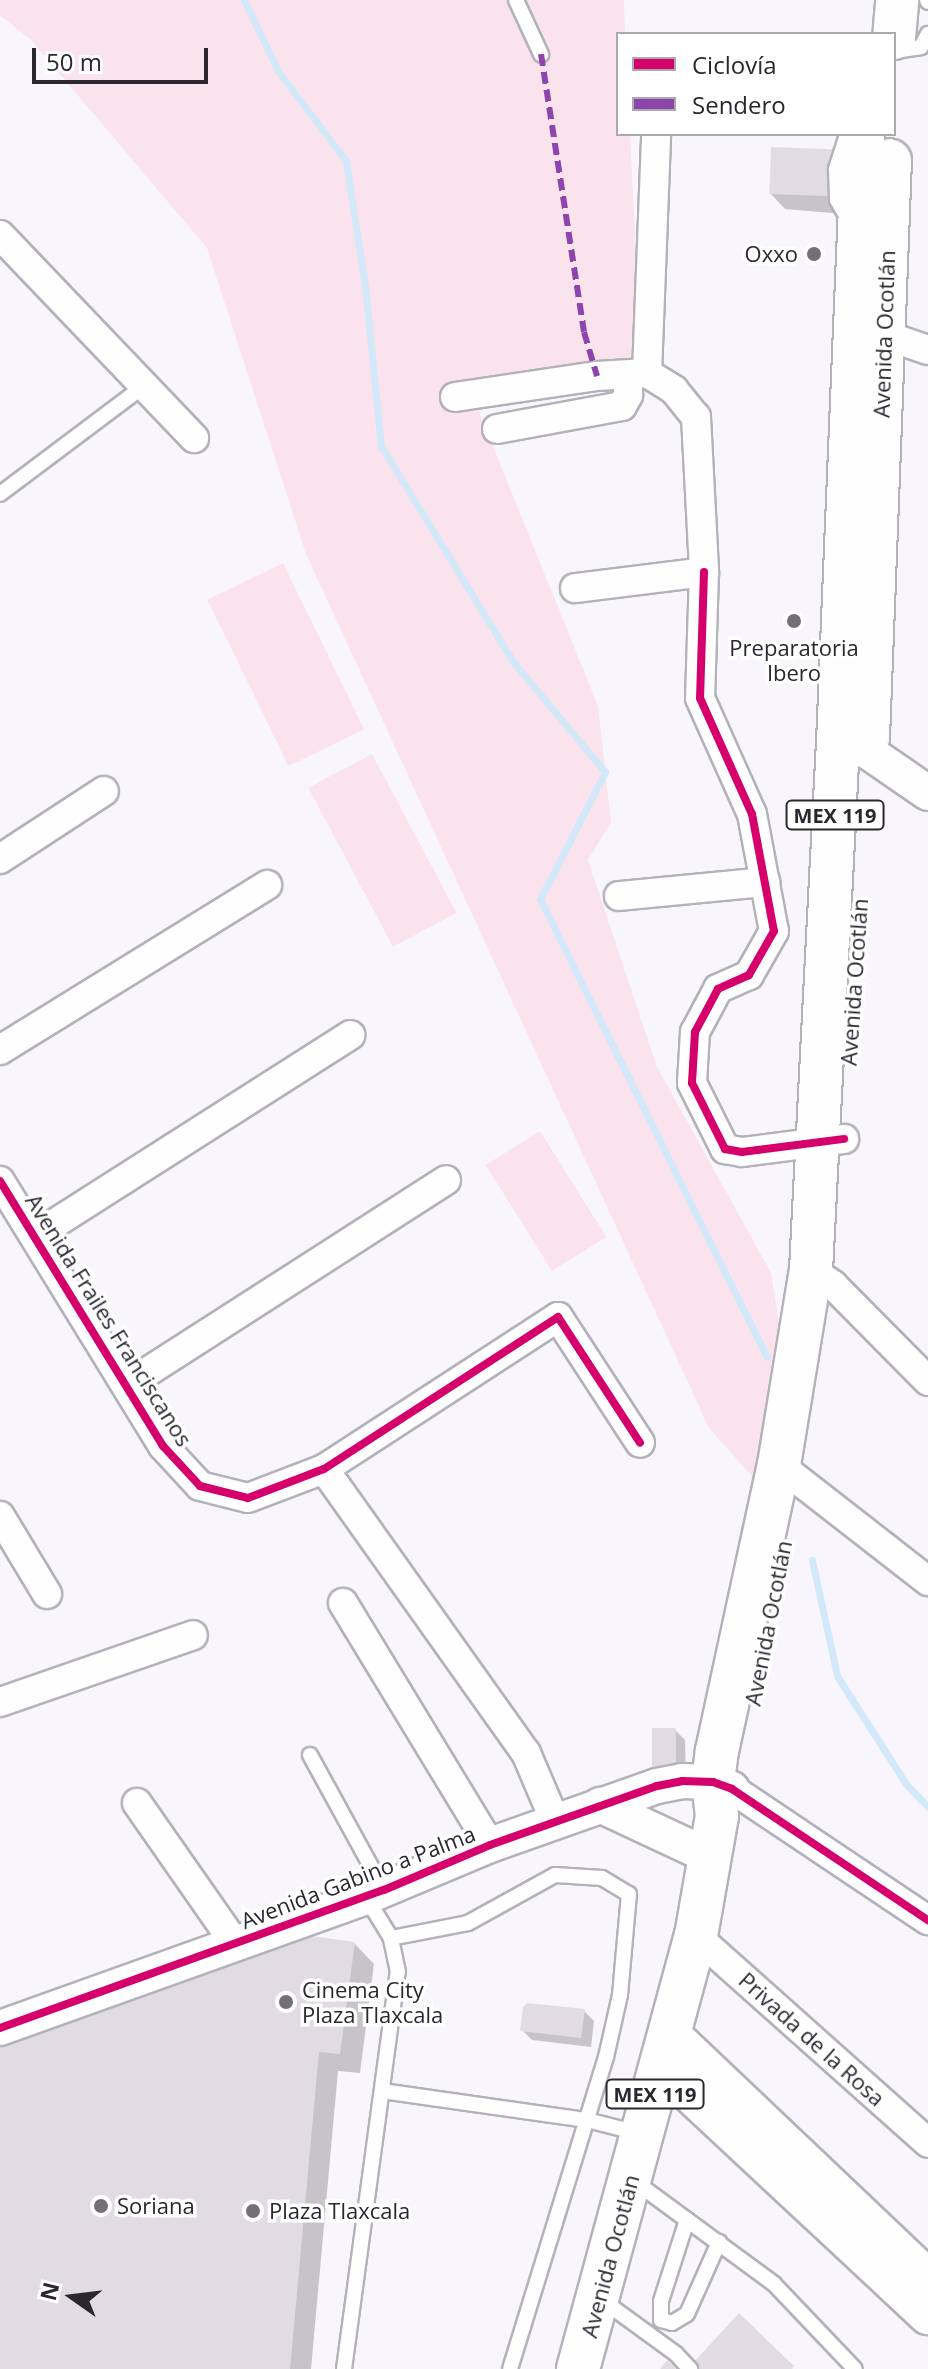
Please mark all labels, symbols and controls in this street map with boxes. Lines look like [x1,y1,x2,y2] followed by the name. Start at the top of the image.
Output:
[36,32,212,82] scale bar
[616,32,896,136] legend
[46,45,102,78] text: 50 m
[692,48,777,81] text: Ciclovía
[692,88,786,121] text: Sendero
[745,241,798,267] place label: Oxxo
[805,245,823,263] marker: Oxxo
[868,250,900,418] street label: Avenida Ocotlán
[785,612,803,630] marker: Preparatoria Ibero
[729,634,859,686] place label: Preparatoria Ibero
[785,799,885,831] road number: MEX 119
[835,897,873,1067] street label: Avenida Ocotlán
[20,1189,198,1451] street label: Avenida Frailes Franciscanos
[739,1538,797,1708] street label: Avenida Ocotlán
[237,1820,479,1934] street label: Avenida Gabino a Palma
[734,1967,890,2111] street label: Privada de la Rosa
[302,1976,443,2028] place label: Cinema City Plaza Tlaxcala
[277,1993,295,2011] marker: Cinema City Plaza Tlaxcala
[605,2078,705,2110] road number: MEX 119
[576,2172,644,2340] street label: Avenida Ocotlán
[117,2193,195,2219] place label: Soriana
[92,2197,110,2215] marker: Soriana
[269,2198,410,2224] place label: Plaza Tlaxcala
[244,2202,262,2220] marker: Plaza Tlaxcala
[32,2257,112,2337] north arrow
[32,2279,65,2304] text: N

